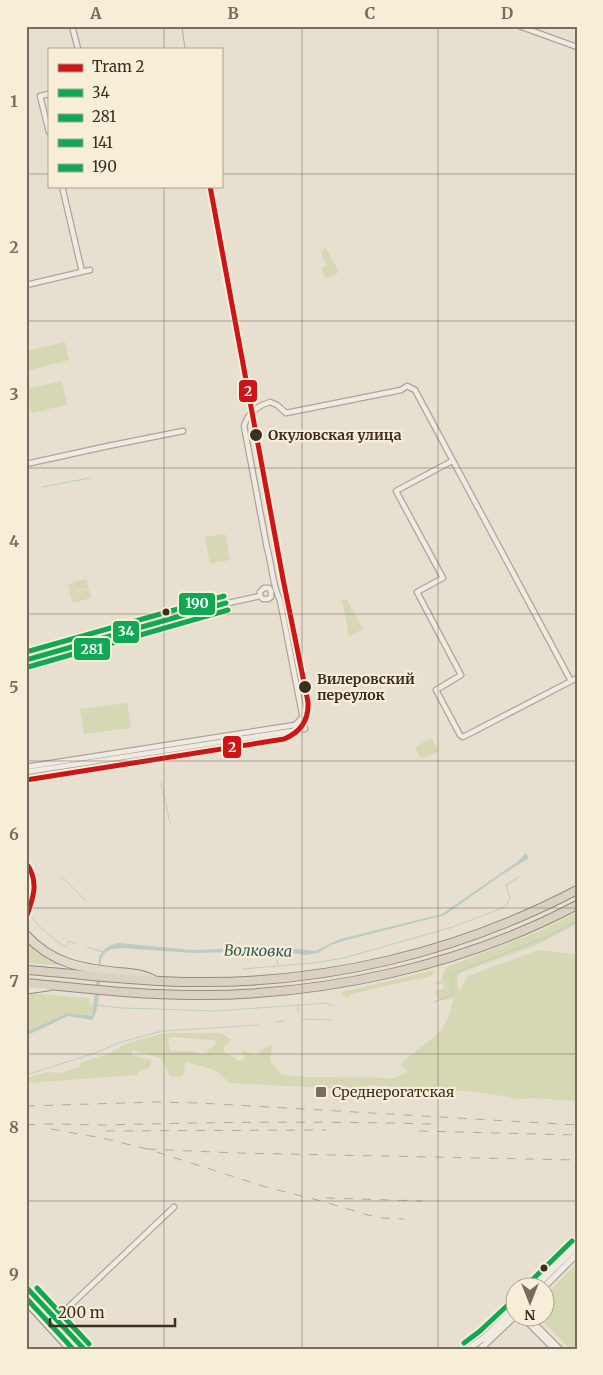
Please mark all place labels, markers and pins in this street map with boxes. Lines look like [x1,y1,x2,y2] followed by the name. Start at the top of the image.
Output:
[268,426,402,444] place label: Окуловская улица
[248,427,264,443] marker: Окуловская улица
[161,607,171,617] unlabelled marker
[317,670,415,704] place label: Вилеровский переулок
[297,679,313,695] marker: Вилеровский переулок
[332,1083,454,1101] place label: Среднерогатская
[314,1085,328,1099] marker: Среднерогатская
[539,1263,549,1273] unlabelled marker

